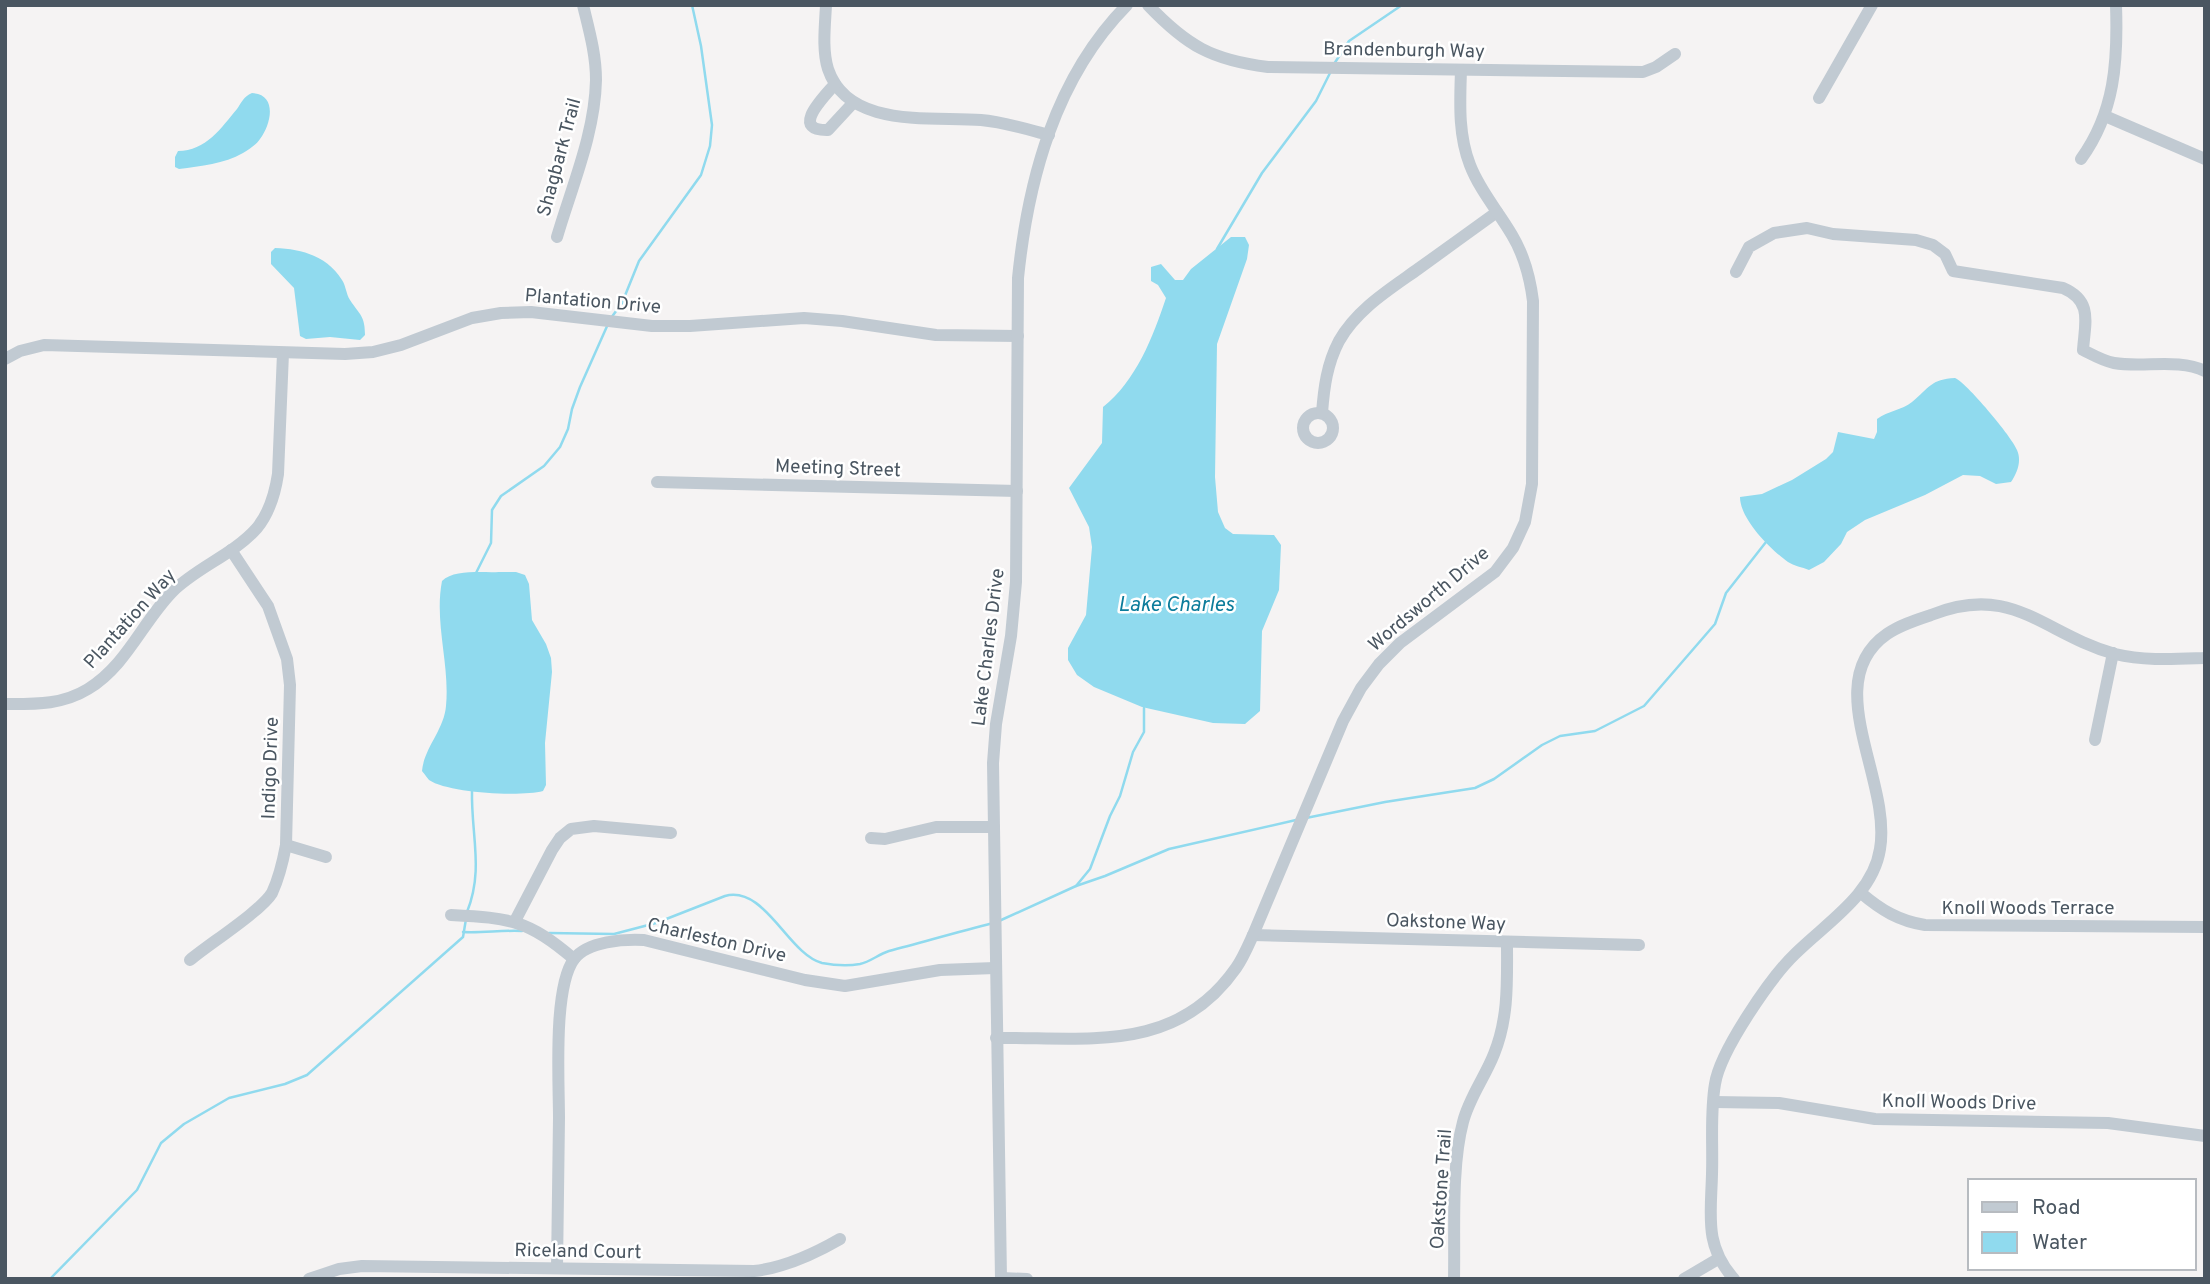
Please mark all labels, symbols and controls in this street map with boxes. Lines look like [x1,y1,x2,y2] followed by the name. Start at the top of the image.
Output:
[1323,38,1485,64] street label: Brandenburgh Way
[533,96,587,219] street label: Shagbark Trail
[524,284,662,320] street label: Plantation Drive
[775,455,901,483] street label: Meeting Street
[1364,542,1495,657] street label: Wordsworth Drive
[79,564,182,674] street label: Plantation Way
[967,567,1011,728] street label: Lake Charles Drive
[1118,592,1235,619] water label: Lake Charles
[257,716,285,820] street label: Indigo Drive
[1941,897,2115,921] street label: Knoll Woods Terrace
[1385,909,1506,937] street label: Oakstone Way
[645,913,788,969] street label: Charleston Drive
[1881,1090,2036,1116] street label: Knoll Woods Drive
[1426,1128,1458,1250] street label: Oakstone Trail
[1968,1179,2196,1270] legend
[2032,1195,2081,1222] text: Road
[2032,1230,2087,1257] text: Water
[514,1239,642,1265] street label: Riceland Court

